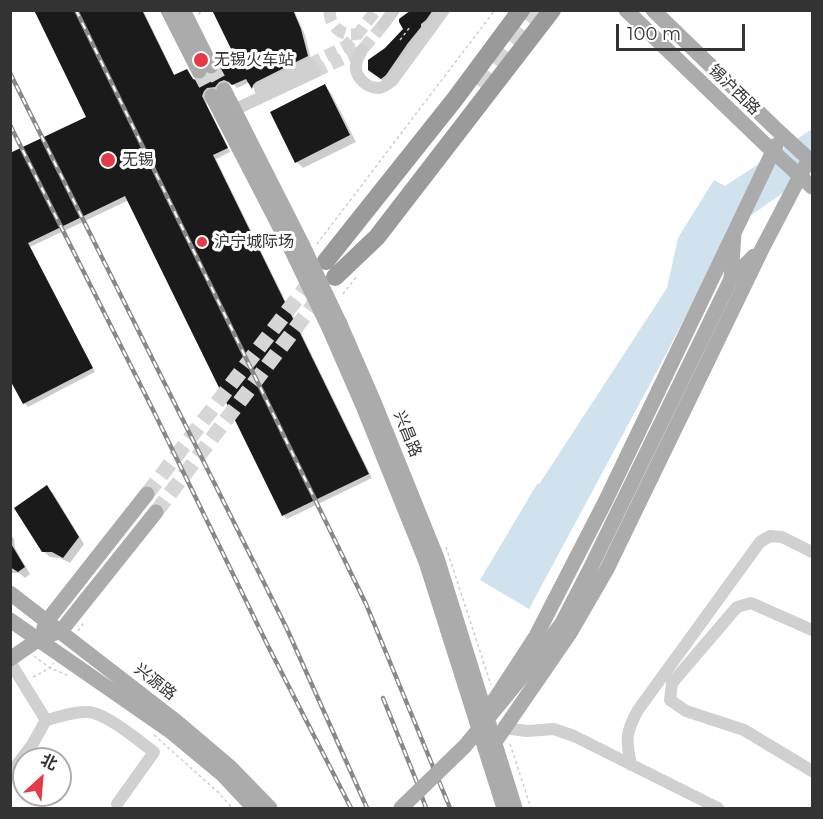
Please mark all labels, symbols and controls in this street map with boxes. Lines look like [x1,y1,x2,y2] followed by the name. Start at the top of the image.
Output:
[619,12,748,50] scale bar
[627,23,681,45] text: 100 m
[214,50,294,70] place label: 无锡火车站
[192,51,210,69] marker: 无锡火车站
[704,61,764,119] street label: 锡沪西路
[122,150,154,170] place label: 无锡
[99,151,117,169] marker: 无锡
[214,232,294,252] place label: 沪宁城际场
[195,235,209,249] marker: 沪宁城际场
[389,408,425,460] street label: 兴昌路
[130,660,180,704] street label: 兴源路
[12,747,72,807] north arrow
[38,750,61,774] text: 北

